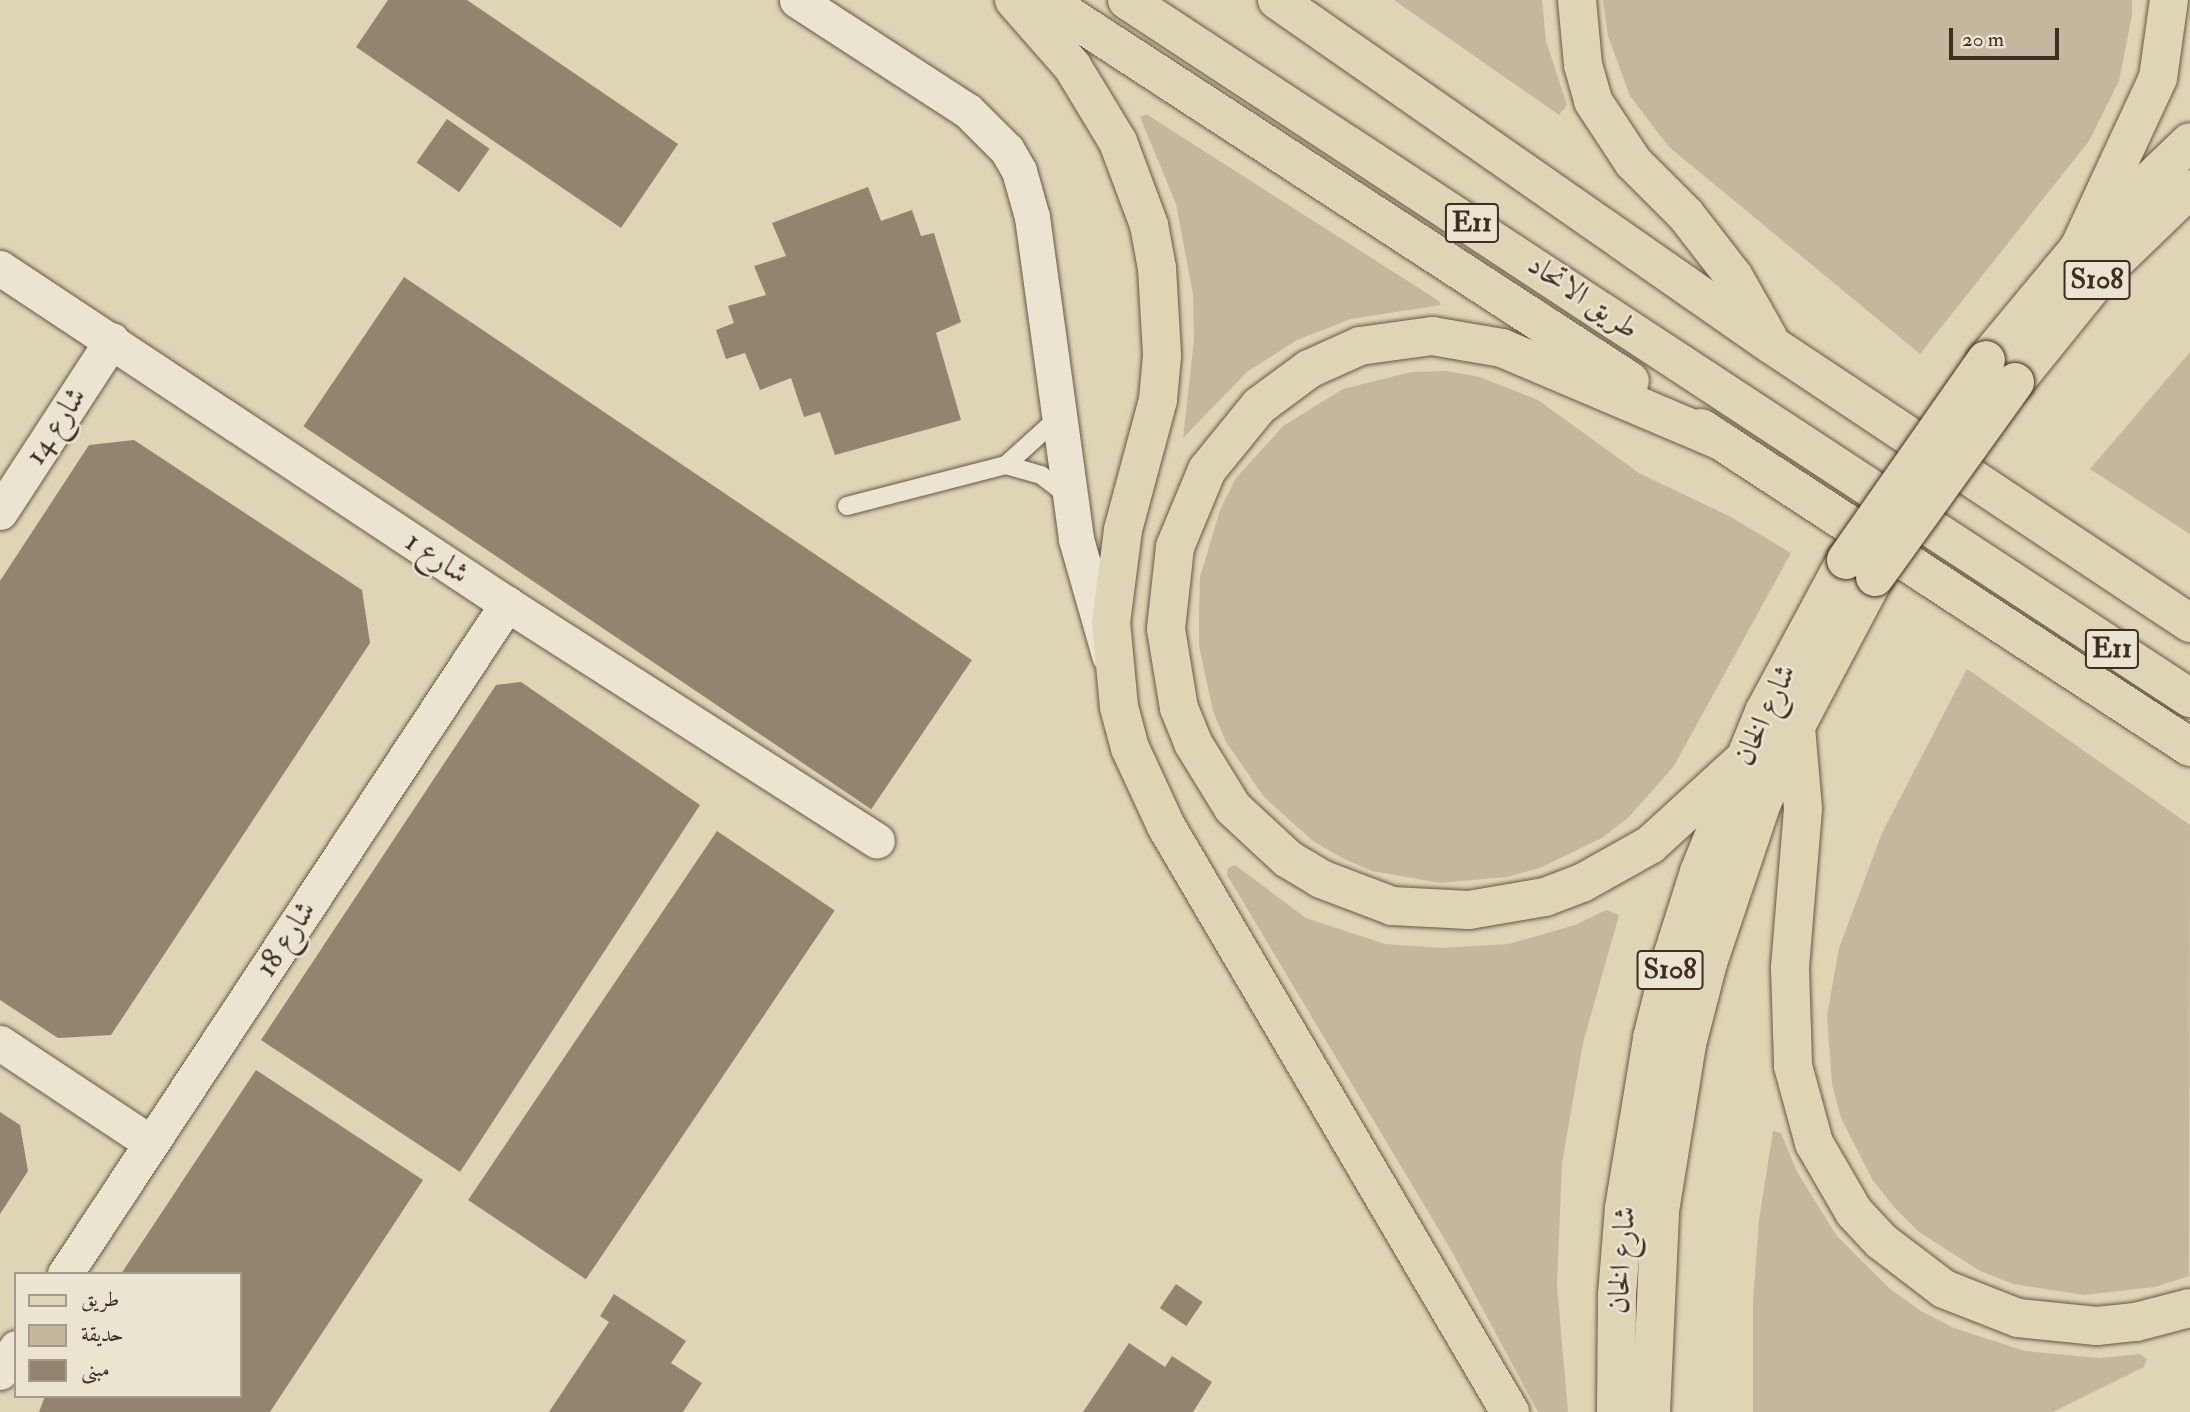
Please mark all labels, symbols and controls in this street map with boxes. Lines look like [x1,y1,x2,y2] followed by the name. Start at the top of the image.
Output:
[1952,14,2062,58] scale bar
[1962,26,2004,53] text: 20 m
[1444,198,1500,248] road number: E11
[1520,247,1646,347] street label: طريق الاتحاد
[2062,256,2132,304] road number: S108
[18,380,94,472] street label: شارع 14
[398,524,476,592] street label: شارع 1
[2084,624,2140,674] road number: E11
[1726,659,1804,771] street label: شارع الخان
[248,894,324,984] street label: شارع 18
[1635,946,1705,995] road number: S108
[1600,1205,1644,1315] street label: شارع الخان
[14,1272,242,1398] legend
[81,1286,119,1313] text: طريق
[81,1321,124,1348] text: حديقة
[81,1356,110,1383] text: مبنى

